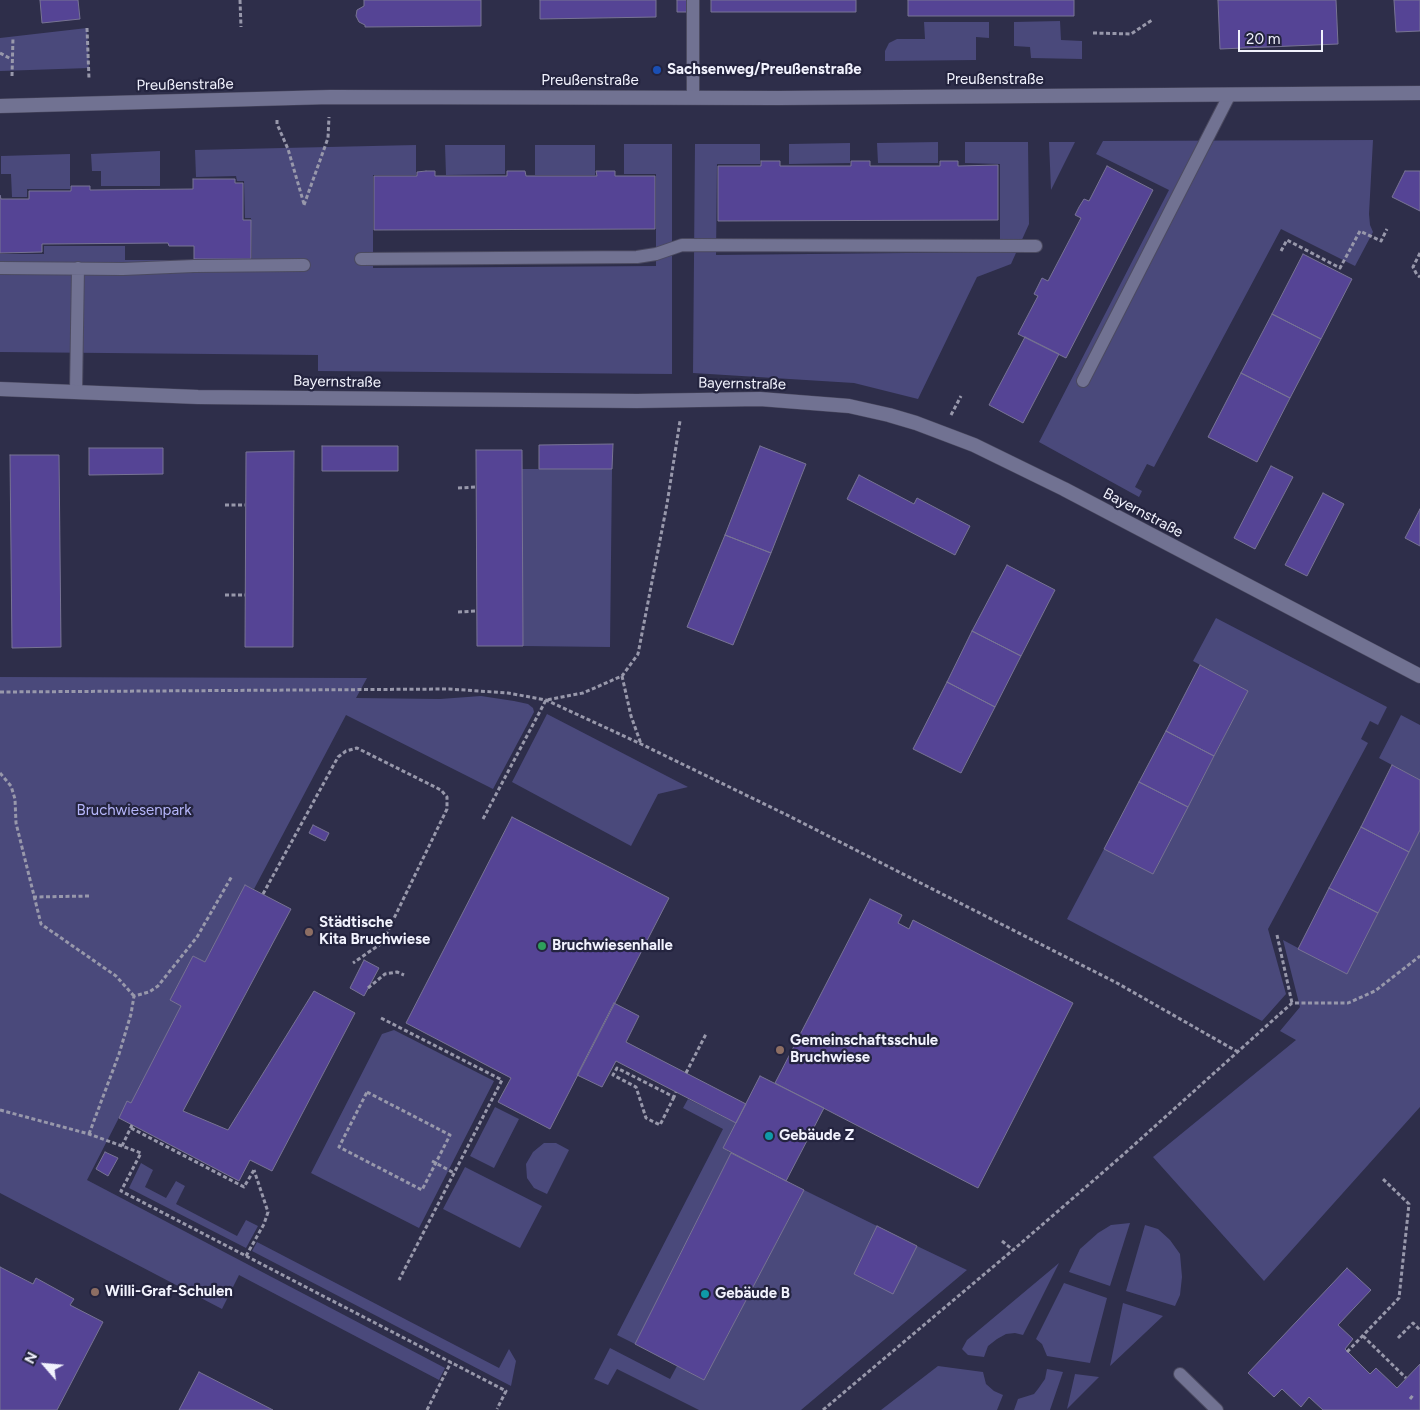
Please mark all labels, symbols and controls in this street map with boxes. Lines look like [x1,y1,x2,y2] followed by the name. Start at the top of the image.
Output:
[1240,20,1325,52] scale bar
[1246,30,1280,48] text: 20 m
[667,61,862,79] place label: Sachsenweg/Preußenstraße
[651,64,663,76] marker: Sachsenweg/Preußenstraße
[946,71,1044,89] street label: Preußenstraße
[541,72,639,90] street label: Preußenstraße
[136,75,234,95] street label: Preußenstraße
[293,372,381,392] street label: Bayernstraße
[698,374,786,394] street label: Bayernstraße
[1100,484,1186,542] street label: Bayernstraße
[77,802,191,820] park label: Bruchwiesenpark
[319,914,430,949] place label: Städtische Kita Bruchwiese
[303,926,315,938] marker: Städtische Kita Bruchwiese
[552,937,673,955] place label: Bruchwiesenhalle
[536,940,548,952] marker: Bruchwiesenhalle
[790,1032,938,1067] place label: Gemeinschaftsschule Bruchwiese
[774,1044,786,1056] marker: Gemeinschaftsschule Bruchwiese
[779,1127,854,1145] place label: Gebäude Z
[763,1130,775,1142] marker: Gebäude Z
[105,1283,233,1301] place label: Willi-Graf-Schulen
[715,1285,790,1303] place label: Gebäude B
[89,1286,101,1298] marker: Willi-Graf-Schulen
[699,1288,711,1300] marker: Gebäude B
[20,1340,70,1390] north arrow
[21,1349,41,1367] text: N

